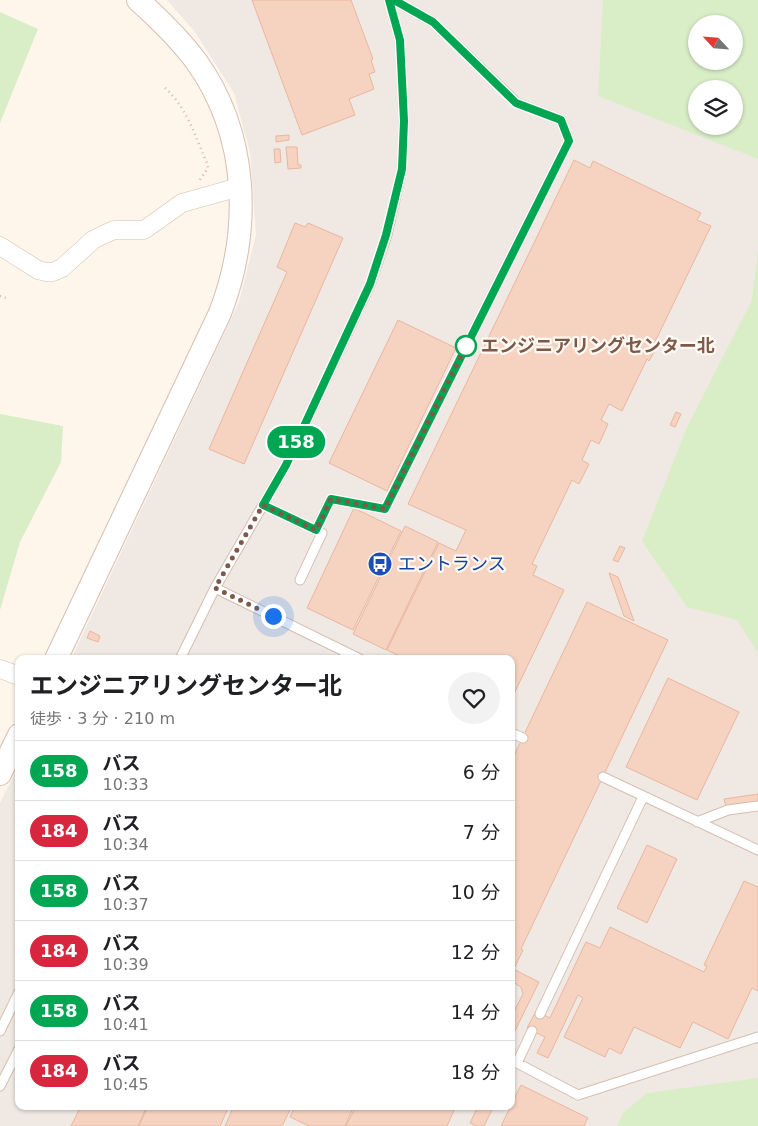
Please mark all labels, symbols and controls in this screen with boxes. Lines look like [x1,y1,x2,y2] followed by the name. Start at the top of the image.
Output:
[688,15,742,70] north arrow
[688,15,743,135] map controls
[688,80,743,135] button: layers
[455,335,477,357] marker: エンジニアリングセンター北
[481,335,715,356] place label: エンジニアリングセンター北
[267,426,325,458] line badge: 158
[277,431,315,452] text: 158
[367,551,393,577] bus stop icon: エントランス
[398,553,506,574] place label: エントランス
[261,604,286,629] your location
[30,672,342,700] text: エンジニアリングセンター北
[448,672,500,724] button: heart
[30,709,175,728] text: 徒歩 · 3 分 · 210 m
[103,752,141,774] text: バス
[40,760,78,781] text: 158
[463,761,500,783] text: 6 分
[103,775,149,794] text: 10:33
[103,812,141,834] text: バス
[40,820,78,841] text: 184
[463,821,500,843] text: 7 分
[103,835,149,854] text: 10:34
[103,872,141,894] text: バス
[40,880,78,901] text: 158
[451,881,500,903] text: 10 分
[103,895,149,914] text: 10:37
[103,932,141,954] text: バス
[40,940,78,961] text: 184
[451,941,500,963] text: 12 分
[103,955,149,974] text: 10:39
[103,992,141,1014] text: バス
[40,1000,78,1021] text: 158
[451,1001,500,1023] text: 14 分
[103,1015,149,1034] text: 10:41
[103,1052,141,1074] text: バス
[40,1060,78,1081] text: 184
[451,1061,500,1083] text: 18 分
[103,1075,149,1094] text: 10:45

